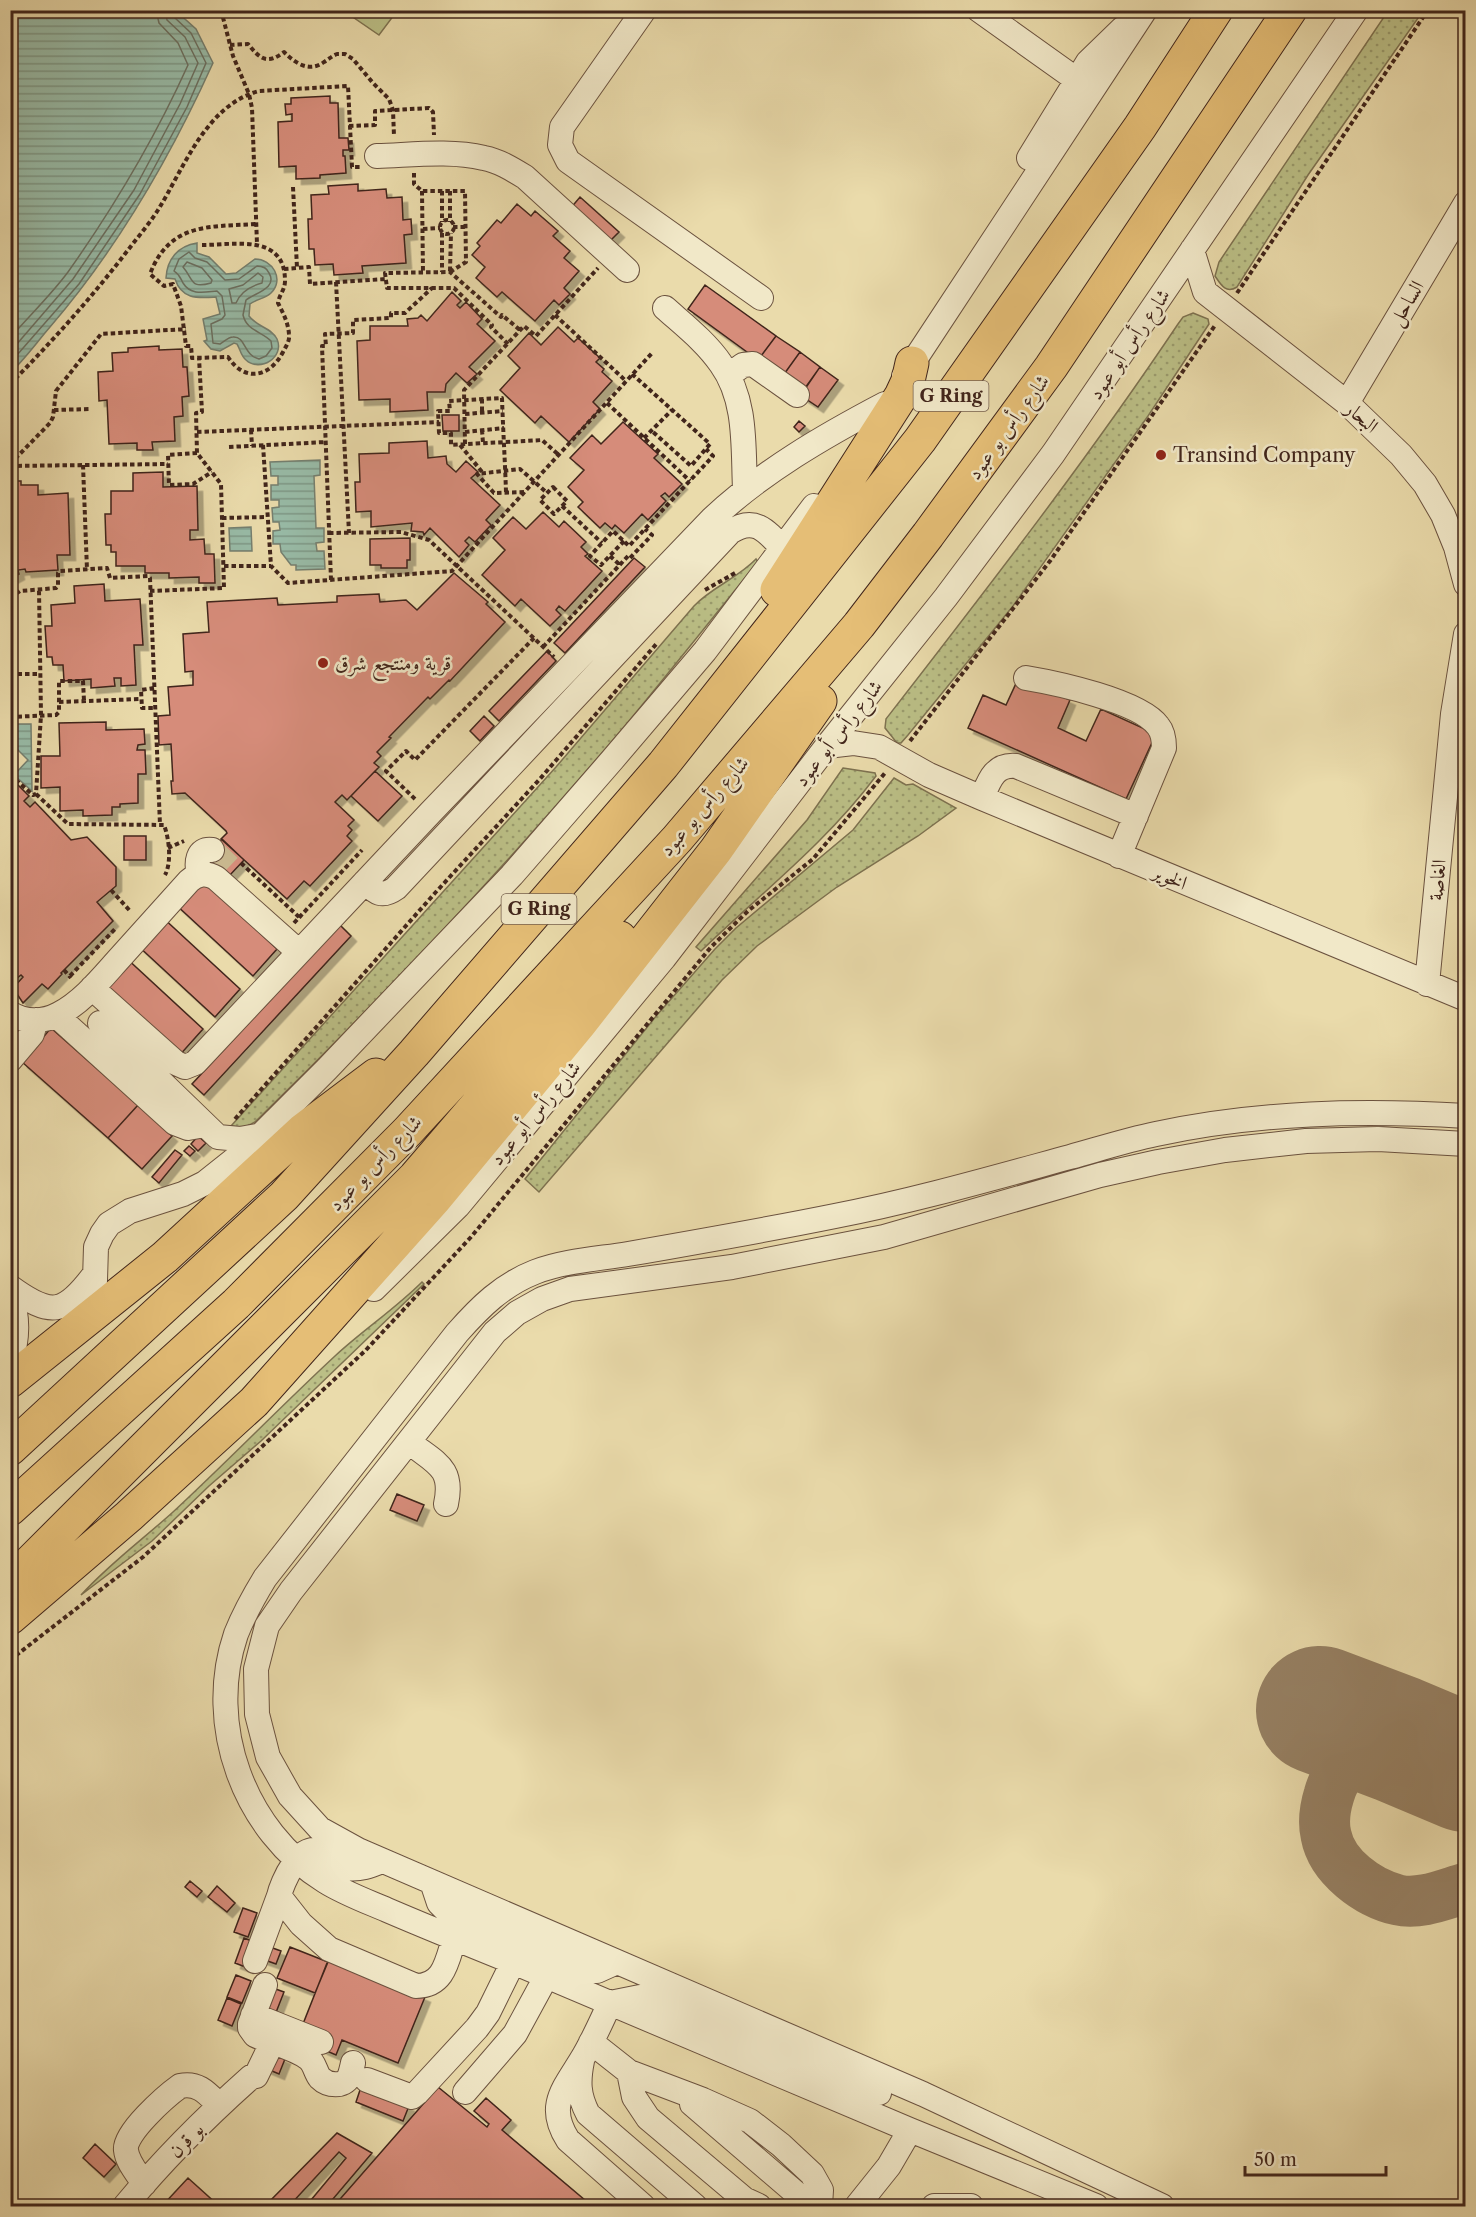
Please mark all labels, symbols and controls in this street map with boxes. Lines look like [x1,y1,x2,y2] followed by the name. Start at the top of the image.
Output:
[1383,276,1431,332] street label: الساحل
[1081,283,1180,408] street label: شارع رأس أبو عبود
[960,369,1059,488] street label: شارع رأس بو عبود
[914,381,988,411] road number: G Ring
[1339,395,1383,438] street label: البحار
[1173,443,1356,467] place label: Transind Company
[1154,448,1168,462] marker: Transind Company
[335,651,452,681] place label: قرية ومنتجع شرق
[316,656,330,670] marker: قرية ومنتجع شرق
[787,674,892,795] street label: شارع رأس أبو عبود
[653,750,758,865] street label: شارع رأس بو عبود
[1147,858,1191,896] street label: الخوير
[1423,858,1451,902] street label: الغاصة
[502,894,576,924] road number: G Ring
[483,1055,590,1174] street label: شارع رأس أبو عبود
[322,1109,431,1220] street label: شارع رأس بو عبود
[163,2117,209,2164] street label: بو قرن
[1245,2139,1386,2177] scale bar
[1254,2149,1297,2171] text: 50 m

